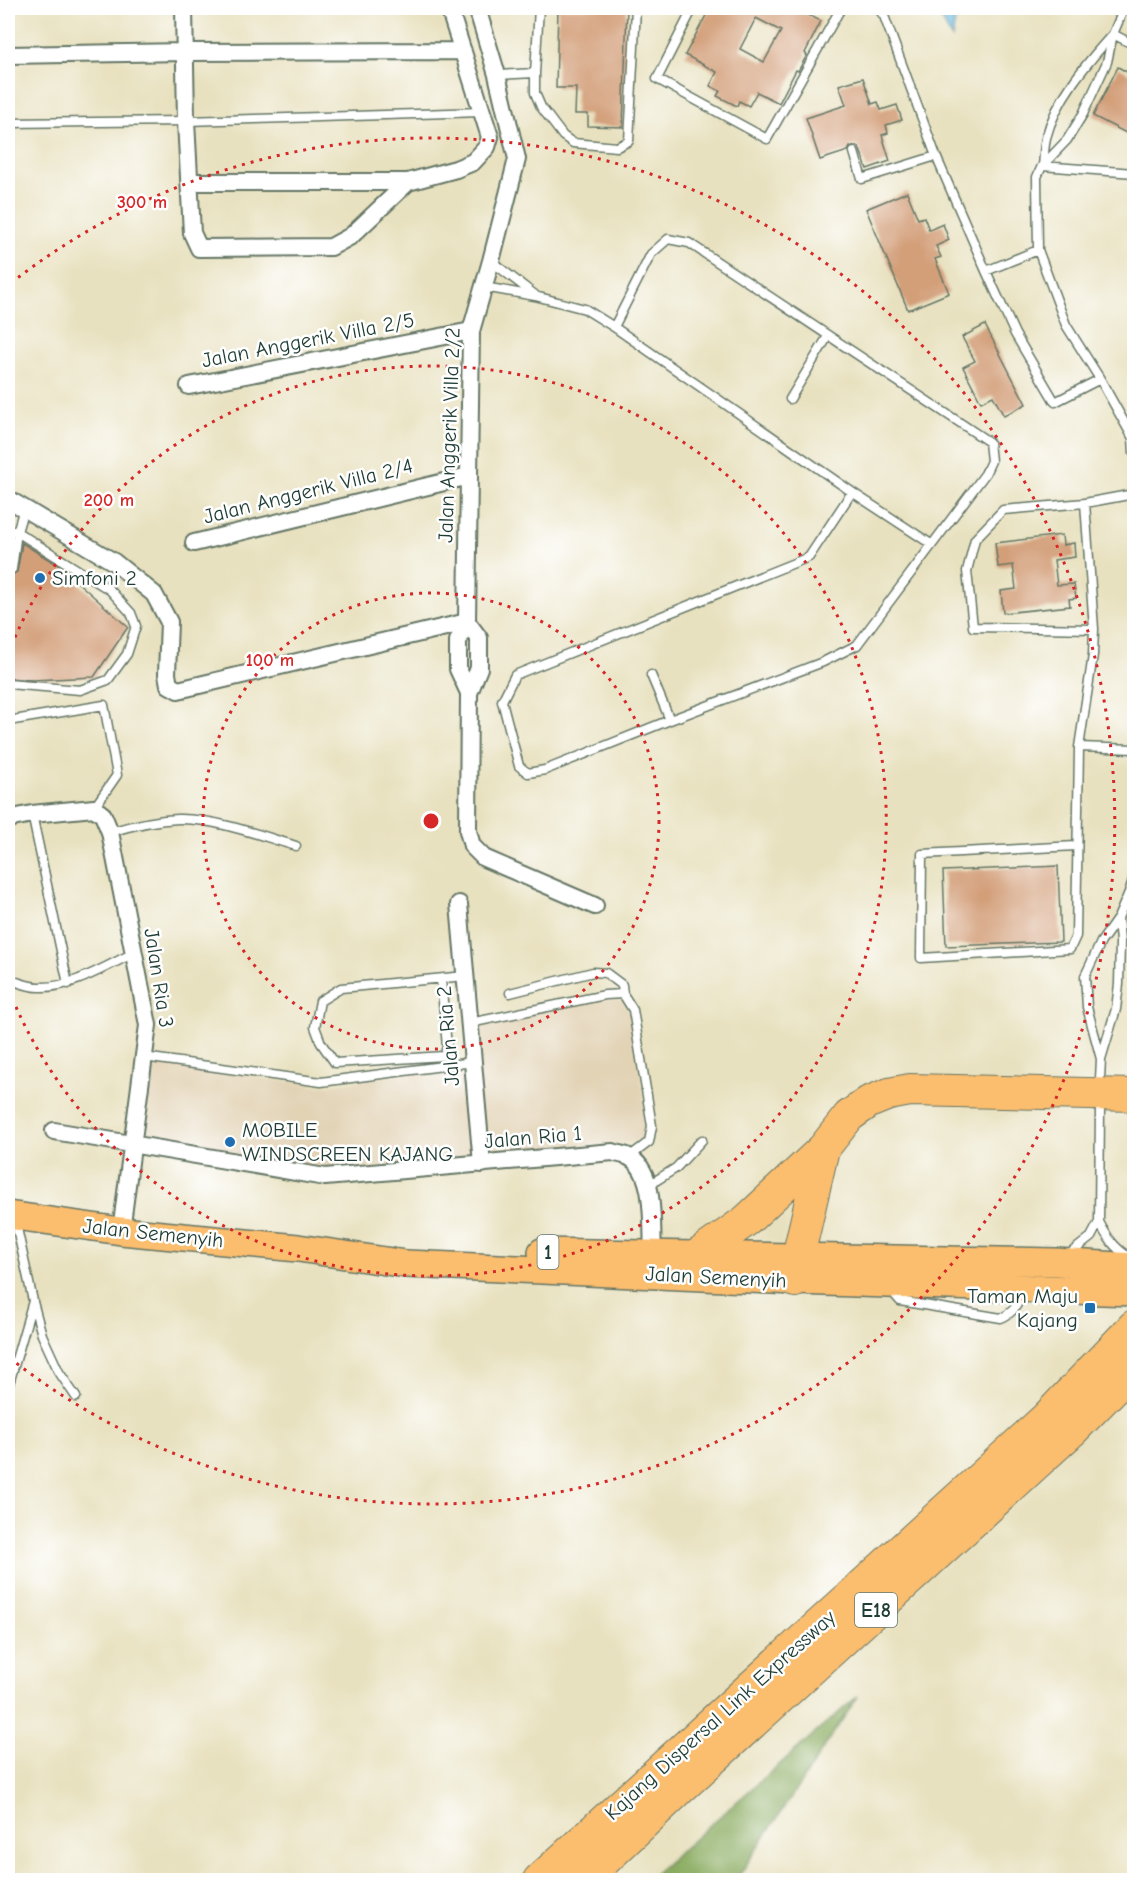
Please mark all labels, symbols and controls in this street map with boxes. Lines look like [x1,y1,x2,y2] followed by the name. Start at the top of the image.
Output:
[117,192,167,213] text: 300 m
[200,308,416,372] street label: Jalan Anggerik Villa 2/5
[433,327,465,543] street label: Jalan Anggerik Villa 2/2
[201,453,415,529] street label: Jalan Anggerik Villa 2/4
[84,490,134,511] text: 200 m
[52,566,137,590] place label: Simfoni 2
[33,571,47,585] marker: Simfoni 2
[246,650,294,671] text: 100 m
[421,811,441,831] centre of rings
[139,927,179,1029] street label: Jalan Ria 3
[432,985,464,1087] street label: Jalan Ria 2
[242,1118,453,1166] place label: MOBILE WINDSCREEN KAJANG
[483,1121,583,1153] street label: Jalan Ria 1
[223,1135,237,1149] marker: MOBILE WINDSCREEN KAJANG
[81,1214,225,1252] street label: Jalan Semenyih
[538,1235,558,1269] road number: 1
[645,1261,787,1293] street label: Jalan Semenyih
[967,1284,1078,1332] place label: Taman Maju Kajang
[1083,1301,1097,1315] marker: Taman Maju Kajang
[855,1593,897,1627] road number: E18
[600,1605,841,1825] street label: Kajang Dispersal Link Expressway

